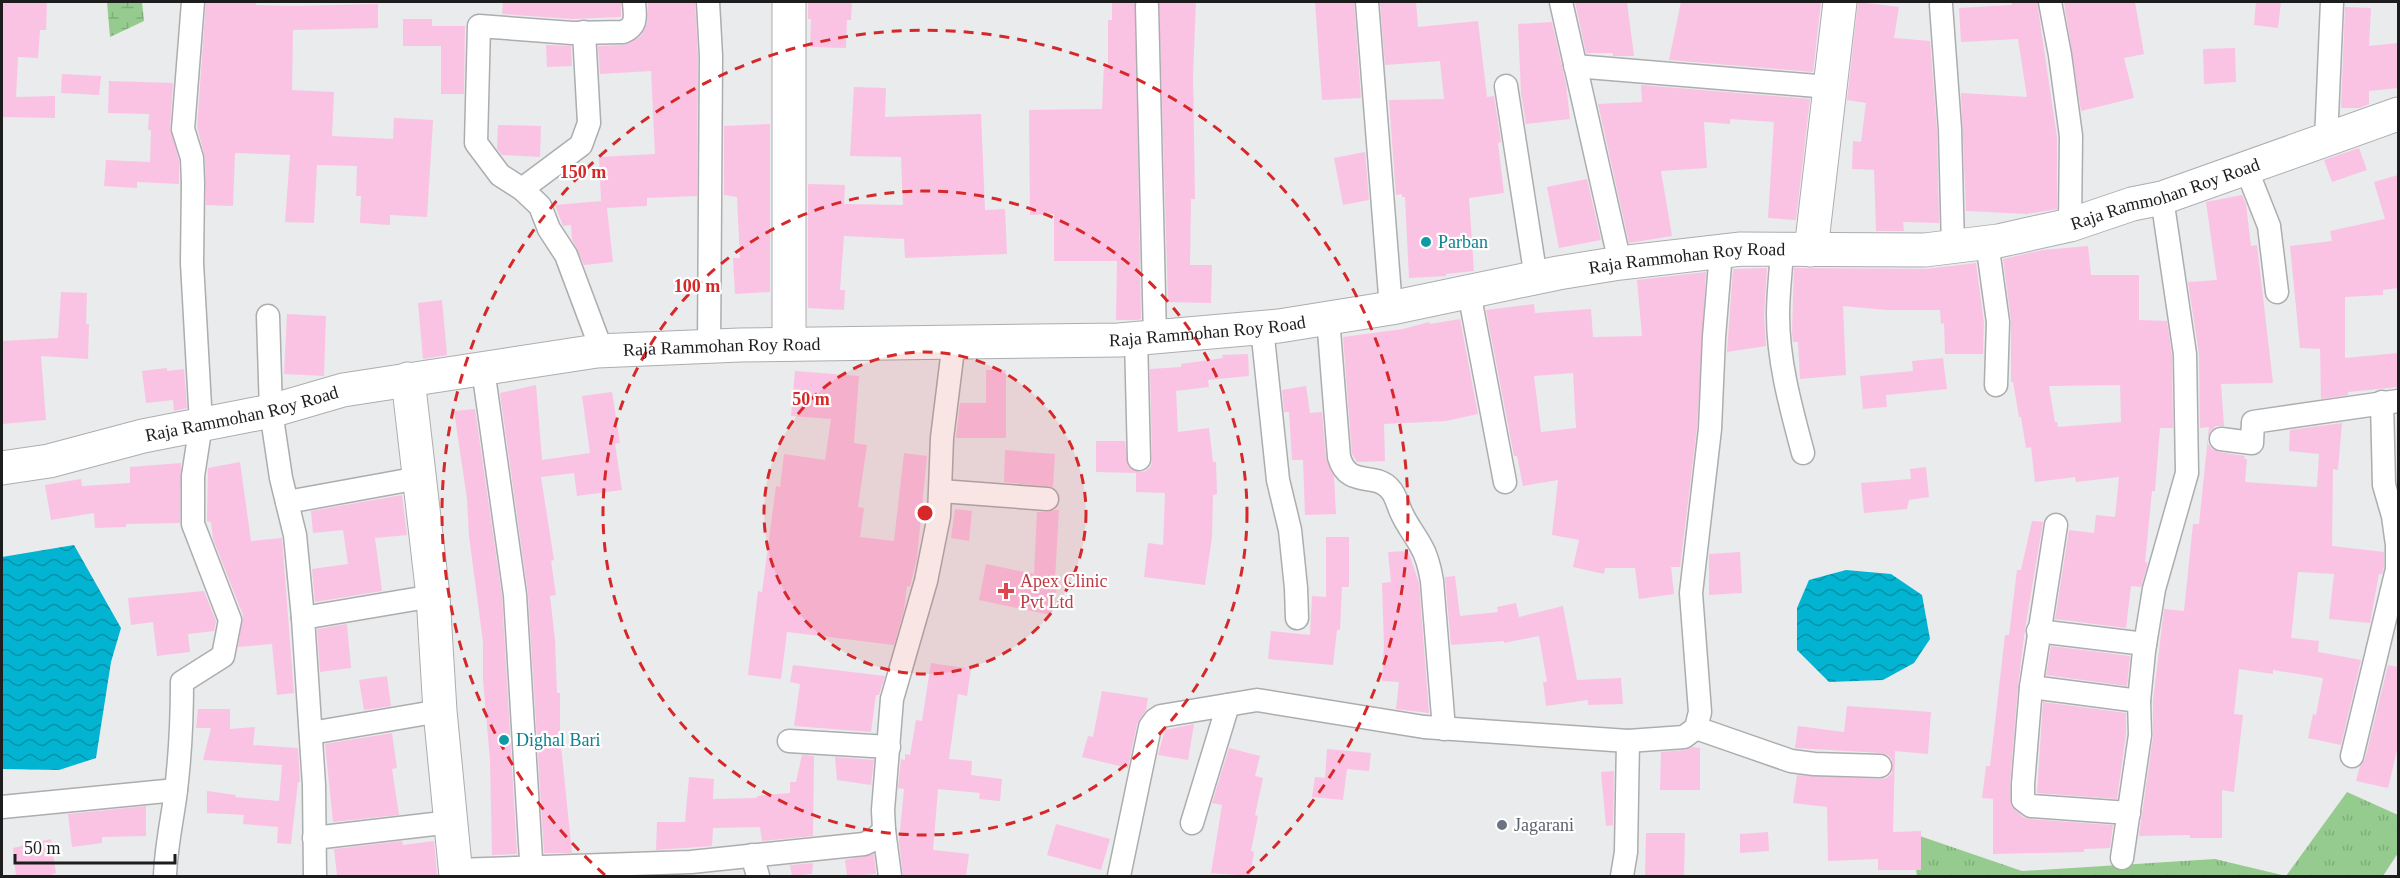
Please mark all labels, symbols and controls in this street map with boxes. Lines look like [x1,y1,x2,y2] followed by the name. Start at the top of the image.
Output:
[2068,154,2262,234] street label: Raja Rammohan Roy Road
[560,162,606,182] text: 150 m
[1438,232,1488,252] place label: Parban
[1419,235,1433,249] marker: Parban
[1587,239,1785,278] street label: Raja Rammohan Roy Road
[674,276,720,296] text: 100 m
[1109,312,1307,350] street label: Raja Rammohan Roy Road
[623,334,821,360] street label: Raja Rammohan Roy Road
[143,382,341,445] street label: Raja Rammohan Roy Road
[792,389,830,409] text: 50 m
[915,503,935,523] centre of rings
[1020,571,1108,612] place label: Apex Clinic Pvt Ltd
[997,582,1015,600] marker: Apex Clinic Pvt Ltd
[516,730,600,750] place label: Dighal Bari
[497,733,511,747] marker: Dighal Bari
[1514,815,1574,835] place label: Jagarani
[1495,818,1509,832] marker: Jagarani
[15,827,176,865] scale bar
[24,838,61,858] text: 50 m

